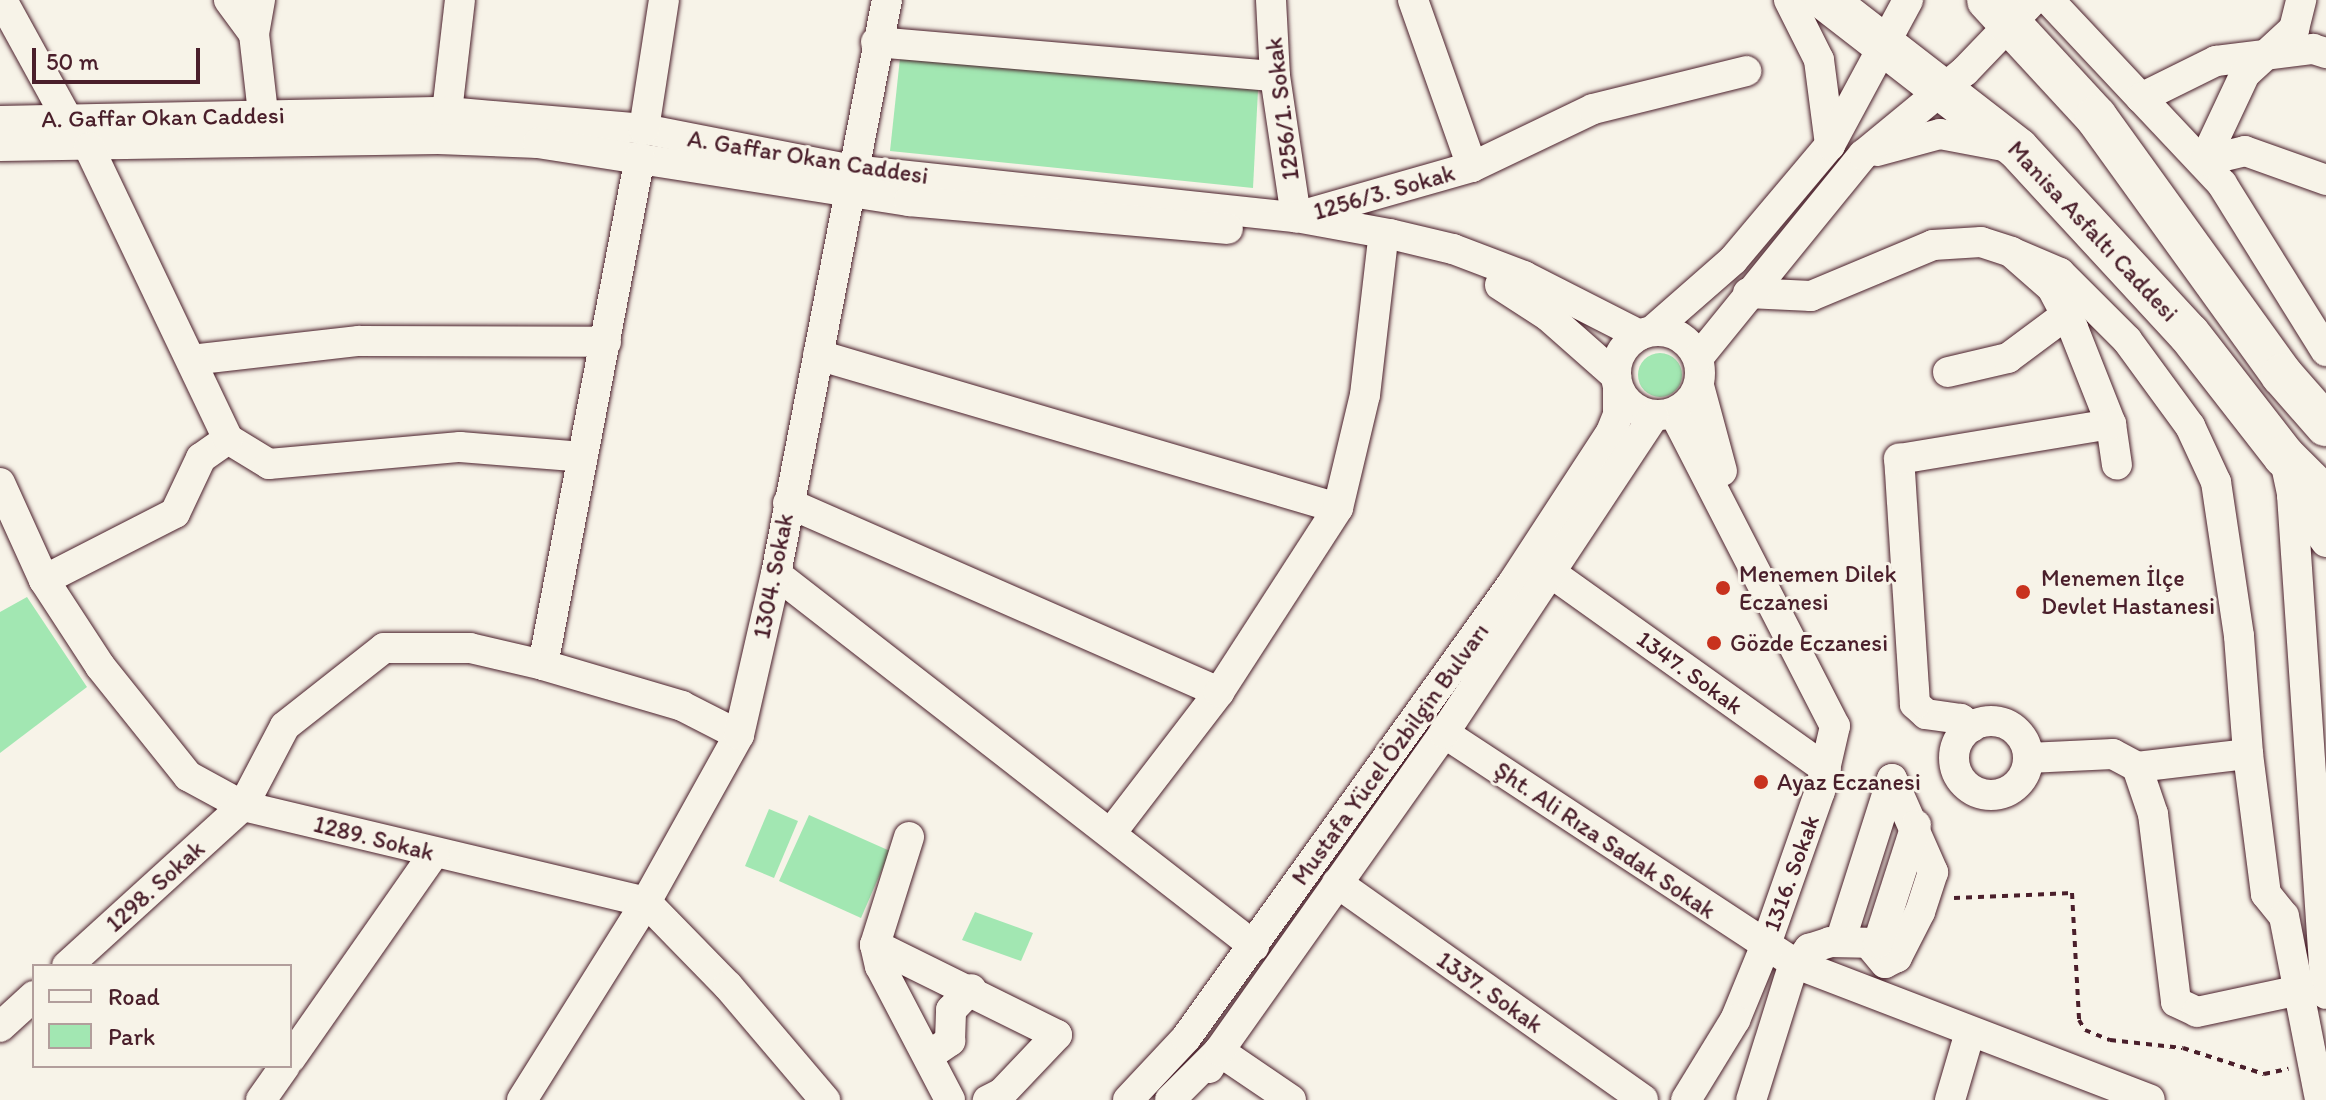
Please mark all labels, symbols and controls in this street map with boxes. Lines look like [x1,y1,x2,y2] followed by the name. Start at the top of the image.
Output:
[36,32,204,82] scale bar
[1259,36,1305,182] street label: 1256/1. Sokak
[46,47,99,76] text: 50 m
[41,100,285,134] street label: A. Gaffar Okan Caddesi
[686,124,930,190] street label: A. Gaffar Okan Caddesi
[2002,135,2184,327] street label: Manisa Asfaltı Caddesi
[1310,158,1458,226] street label: 1256/3. Sokak
[747,511,799,641] street label: 1304. Sokak
[1739,560,1897,616] place label: Menemen Dilek Eczanesi
[2041,564,2215,620] place label: Menemen İlçe Devlet Hastanesi
[1714,579,1732,597] marker: Menemen Dilek Eczanesi
[2012,581,2034,603] marker: Menemen İlçe Devlet Hastanesi
[1285,618,1495,890] street label: Mustafa Yücel Özbilgin Bulvarı
[1631,624,1749,720] street label: 1347. Sokak
[1730,629,1889,657] place label: Gözde Eczanesi
[1705,634,1723,652] marker: Gözde Eczanesi
[1489,755,1721,925] street label: Şht. Ali Rıza Sadak Sokak
[1777,768,1922,796] place label: Ayaz Eczanesi
[1752,773,1770,791] marker: Ayaz Eczanesi
[311,809,437,867] street label: 1289. Sokak
[1757,811,1825,935] street label: 1316. Sokak
[100,834,210,938] street label: 1298. Sokak
[1431,945,1549,1039] street label: 1337. Sokak
[32,964,292,1068] legend
[108,982,160,1011] text: Road
[108,1022,155,1051] text: Park

